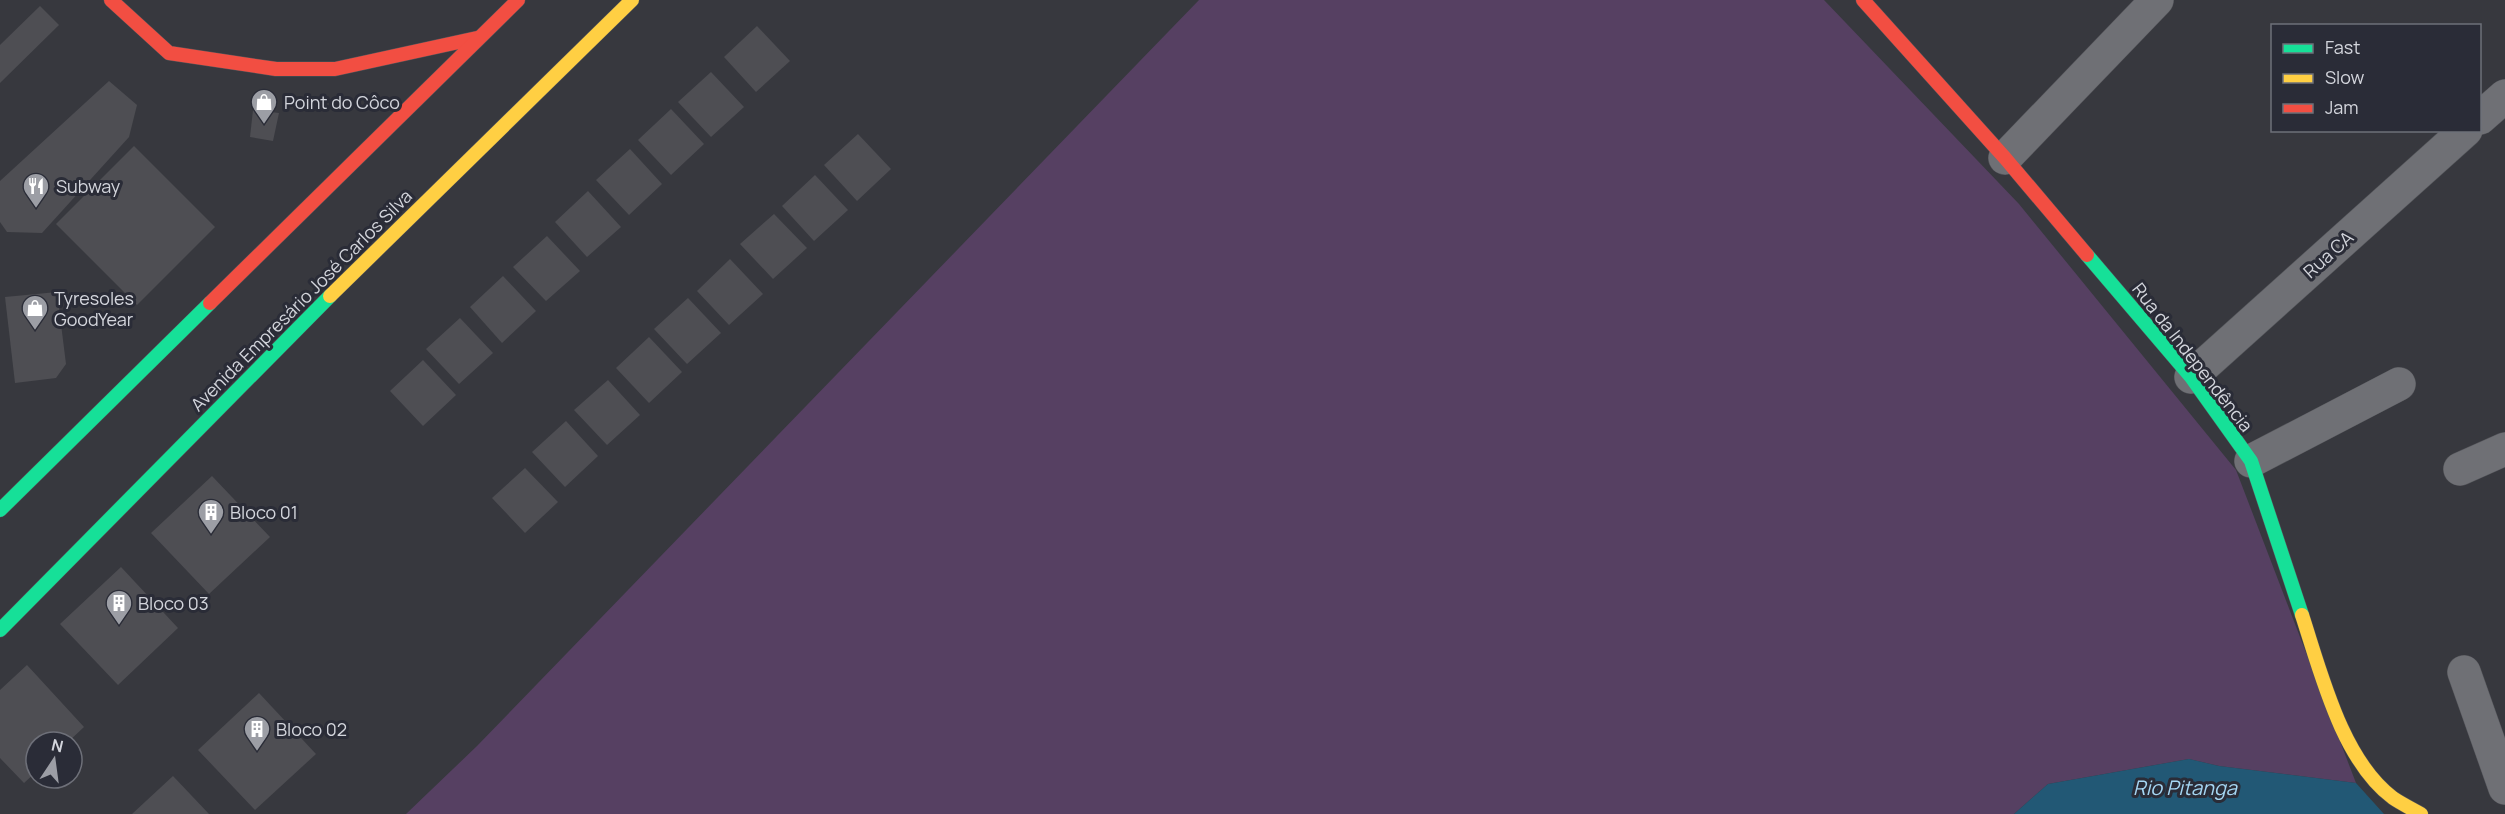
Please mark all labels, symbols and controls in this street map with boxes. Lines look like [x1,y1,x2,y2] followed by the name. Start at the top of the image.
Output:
[2271,24,2481,132] legend
[2325,35,2360,59] text: Fast
[2325,65,2365,89] text: Slow
[249,87,279,125] shop icon: Point do Côco
[284,90,400,114] place label: Point do Côco
[2325,95,2359,119] text: Jam
[21,171,51,209] restaurant icon: Subway
[56,174,121,198] place label: Subway
[185,184,417,416] street label: Avenida Empresário José Carlos Silva
[2298,225,2359,283] street label: Rua CA
[2127,278,2259,436] street label: Rua da Independência
[54,286,134,331] place label: Tyresoles GoodYear
[20,293,50,331] shop icon: Tyresoles GoodYear
[196,497,226,535] building icon: Bloco 01
[230,500,298,524] place label: Bloco 01
[104,588,134,626] building icon: Bloco 03
[138,591,209,615] place label: Bloco 03
[242,714,272,752] building icon: Bloco 02
[276,717,347,741] place label: Bloco 02
[24,730,84,790] north arrow
[49,733,65,757] text: N
[2133,774,2238,801] water label: Rio Pitanga

